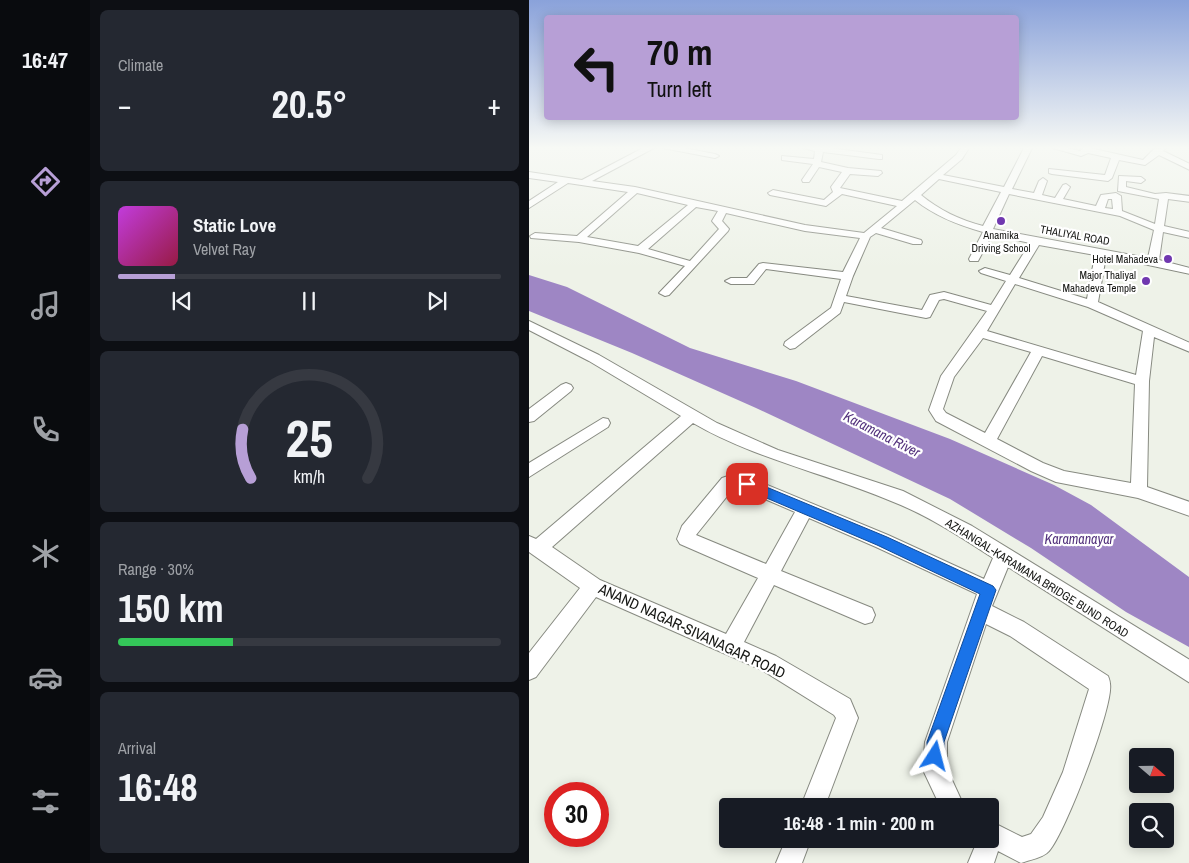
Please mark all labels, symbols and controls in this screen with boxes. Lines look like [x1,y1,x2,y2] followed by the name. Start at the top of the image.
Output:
[647,29,712,76] text: 70 m
[564,35,629,100] icon: left
[22,45,68,75] text: 16:47
[118,54,163,76] text: Climate
[647,74,712,104] text: Turn left
[272,79,347,130] text: 20.5°
[118,86,131,124] text: −
[488,86,501,124] text: +
[28,164,63,199] icon: directions
[193,212,276,238] text: Static Love
[995,215,1007,227] marker: Anamika Driving School
[1039,222,1111,248] street label: THALIYAL ROAD
[971,228,1031,255] place label: Anamika Driving School
[193,238,256,260] text: Velvet Ray
[1092,252,1158,266] place label: Hotel Mahadeva
[1162,253,1174,265] marker: Hotel Mahadeva
[1062,268,1136,295] place label: Major Thaliyal Mahadeva Temple
[1140,275,1152,287] marker: Major Thaliyal Mahadeva Temple
[168,287,196,315] icon: previous
[295,287,323,315] icon: pause
[423,287,451,315] icon: next
[28,288,63,323] icon: music
[286,403,333,473] text: 25
[841,407,924,462] water label: Karamana River
[28,412,63,447] icon: phone
[726,463,768,505] pin
[294,465,325,489] text: km/h
[733,470,761,498] icon: arrive
[941,514,1132,641] street label: AZHANGAL-KARAMANA BRIDGE BUND ROAD
[1045,530,1115,548] water label: Karamanayar
[28,536,63,571] icon: climate
[118,558,194,580] text: Range · 30%
[594,577,789,683] street label: ANAND NAGAR-SIVANAGAR ROAD
[118,583,224,634] text: 150 km
[28,660,63,695] icon: car
[908,729,960,781] position arrow
[118,737,156,759] text: Arrival
[1129,748,1174,792] north arrow
[1129,748,1174,848] map controls
[118,762,198,813] text: 16:48
[544,782,609,847] speed limit sign: 30
[28,784,63,819] icon: filters
[1129,803,1174,848] button: search
[784,810,934,836] text: 16:48 · 1 min · 200 m

